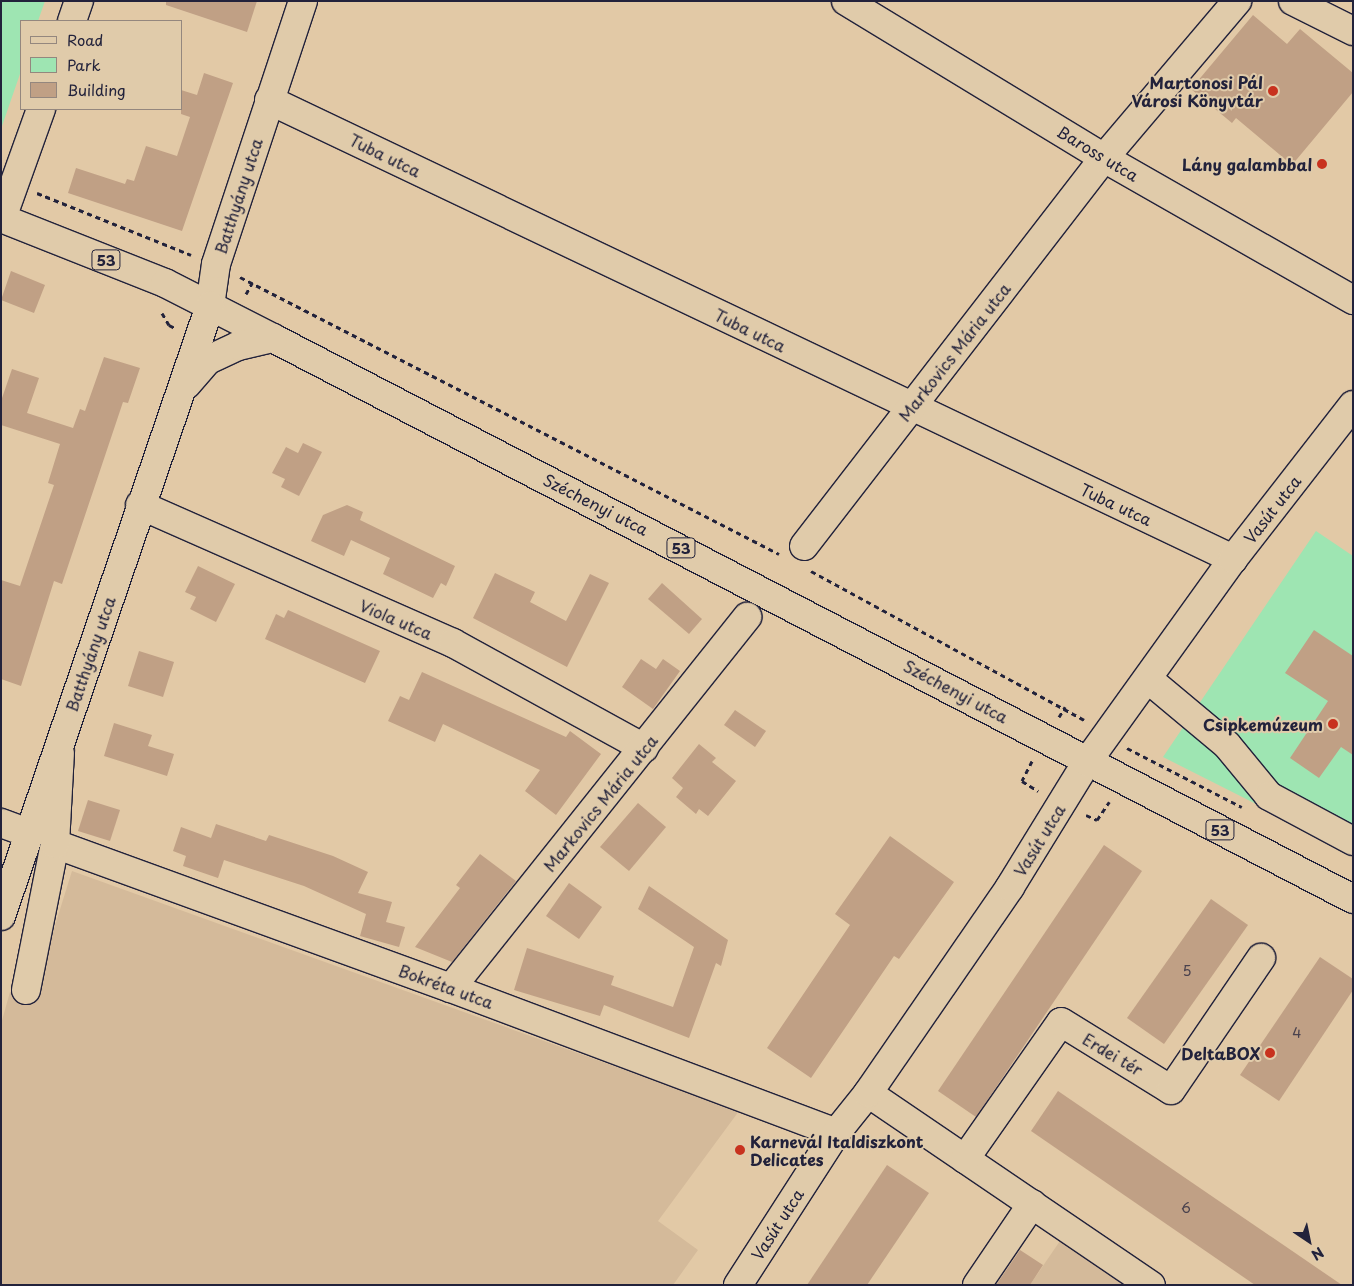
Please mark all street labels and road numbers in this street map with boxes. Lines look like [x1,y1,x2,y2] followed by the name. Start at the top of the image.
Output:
[1054,121,1142,185] street label: Baross utca
[346,129,424,181] street label: Tuba utca
[210,136,266,256] street label: Batthyány utca
[91,248,121,272] road number: 53
[894,279,1014,425] street label: Markovics Mária utca
[711,304,789,356] street label: Tuba utca
[541,469,651,539] street label: Széchenyi utca
[1239,471,1305,547] street label: Vasút utca
[1077,479,1155,529] street label: Tuba utca
[666,536,696,560] road number: 53
[61,594,119,714] street label: Batthyány utca
[357,595,435,643] street label: Viola utca
[901,656,1011,726] street label: Széchenyi utca
[539,731,661,875] street label: Markovics Mária utca
[1009,800,1069,880] street label: Vasút utca
[1205,818,1235,842] road number: 53
[396,960,496,1012] street label: Bokréta utca
[1080,1029,1146,1079] street label: Erdei tér
[747,1185,807,1263] street label: Vasút utca

